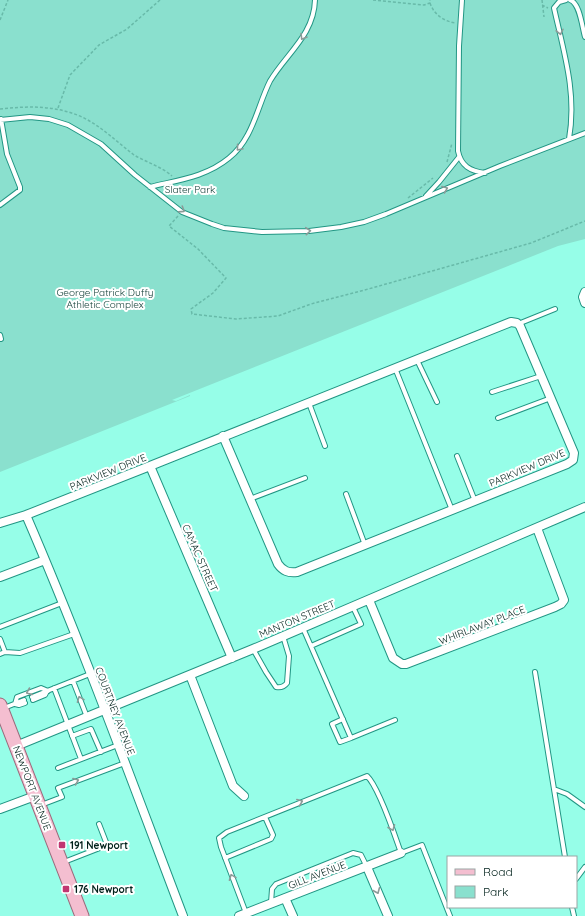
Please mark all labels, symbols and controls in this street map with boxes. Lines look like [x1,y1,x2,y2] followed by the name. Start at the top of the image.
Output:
[555,28,563,35] one-way arrow
[300,33,308,40] one-way arrow
[237,144,244,151] one-way arrow
[165,183,215,196] park label: Slater Park
[441,186,448,194] one-way arrow
[178,206,185,213] one-way arrow
[305,227,311,236] one-way arrow
[56,286,154,311] park label: George Patrick Duffy Athletic Complex
[487,446,567,490] street label: PARKVIEW DRIVE
[68,451,148,493] street label: PARKVIEW DRIVE
[179,522,221,594] street label: CAMAC STREET
[257,597,337,641] street label: MANTON STREET
[437,602,527,647] street label: WHIRLAWAY PLACE
[92,665,138,757] street label: COURTNEY AVENUE
[26,688,33,696] one-way arrow
[76,696,84,703] one-way arrow
[10,744,54,832] street label: NEWPORT AVENUE
[72,778,79,786] one-way arrow
[297,799,304,807] one-way arrow
[387,825,395,832] one-way arrow
[70,839,128,852] place label: 191 Newport
[57,840,67,850] marker: 191 Newport
[447,856,577,908] legend
[286,858,348,892] street label: GILL AVENUE
[483,864,513,879] text: Road
[229,873,237,880] one-way arrow
[74,883,133,896] place label: 176 Newport
[61,884,71,894] marker: 176 Newport
[483,884,508,899] text: Park
[373,888,381,895] one-way arrow

